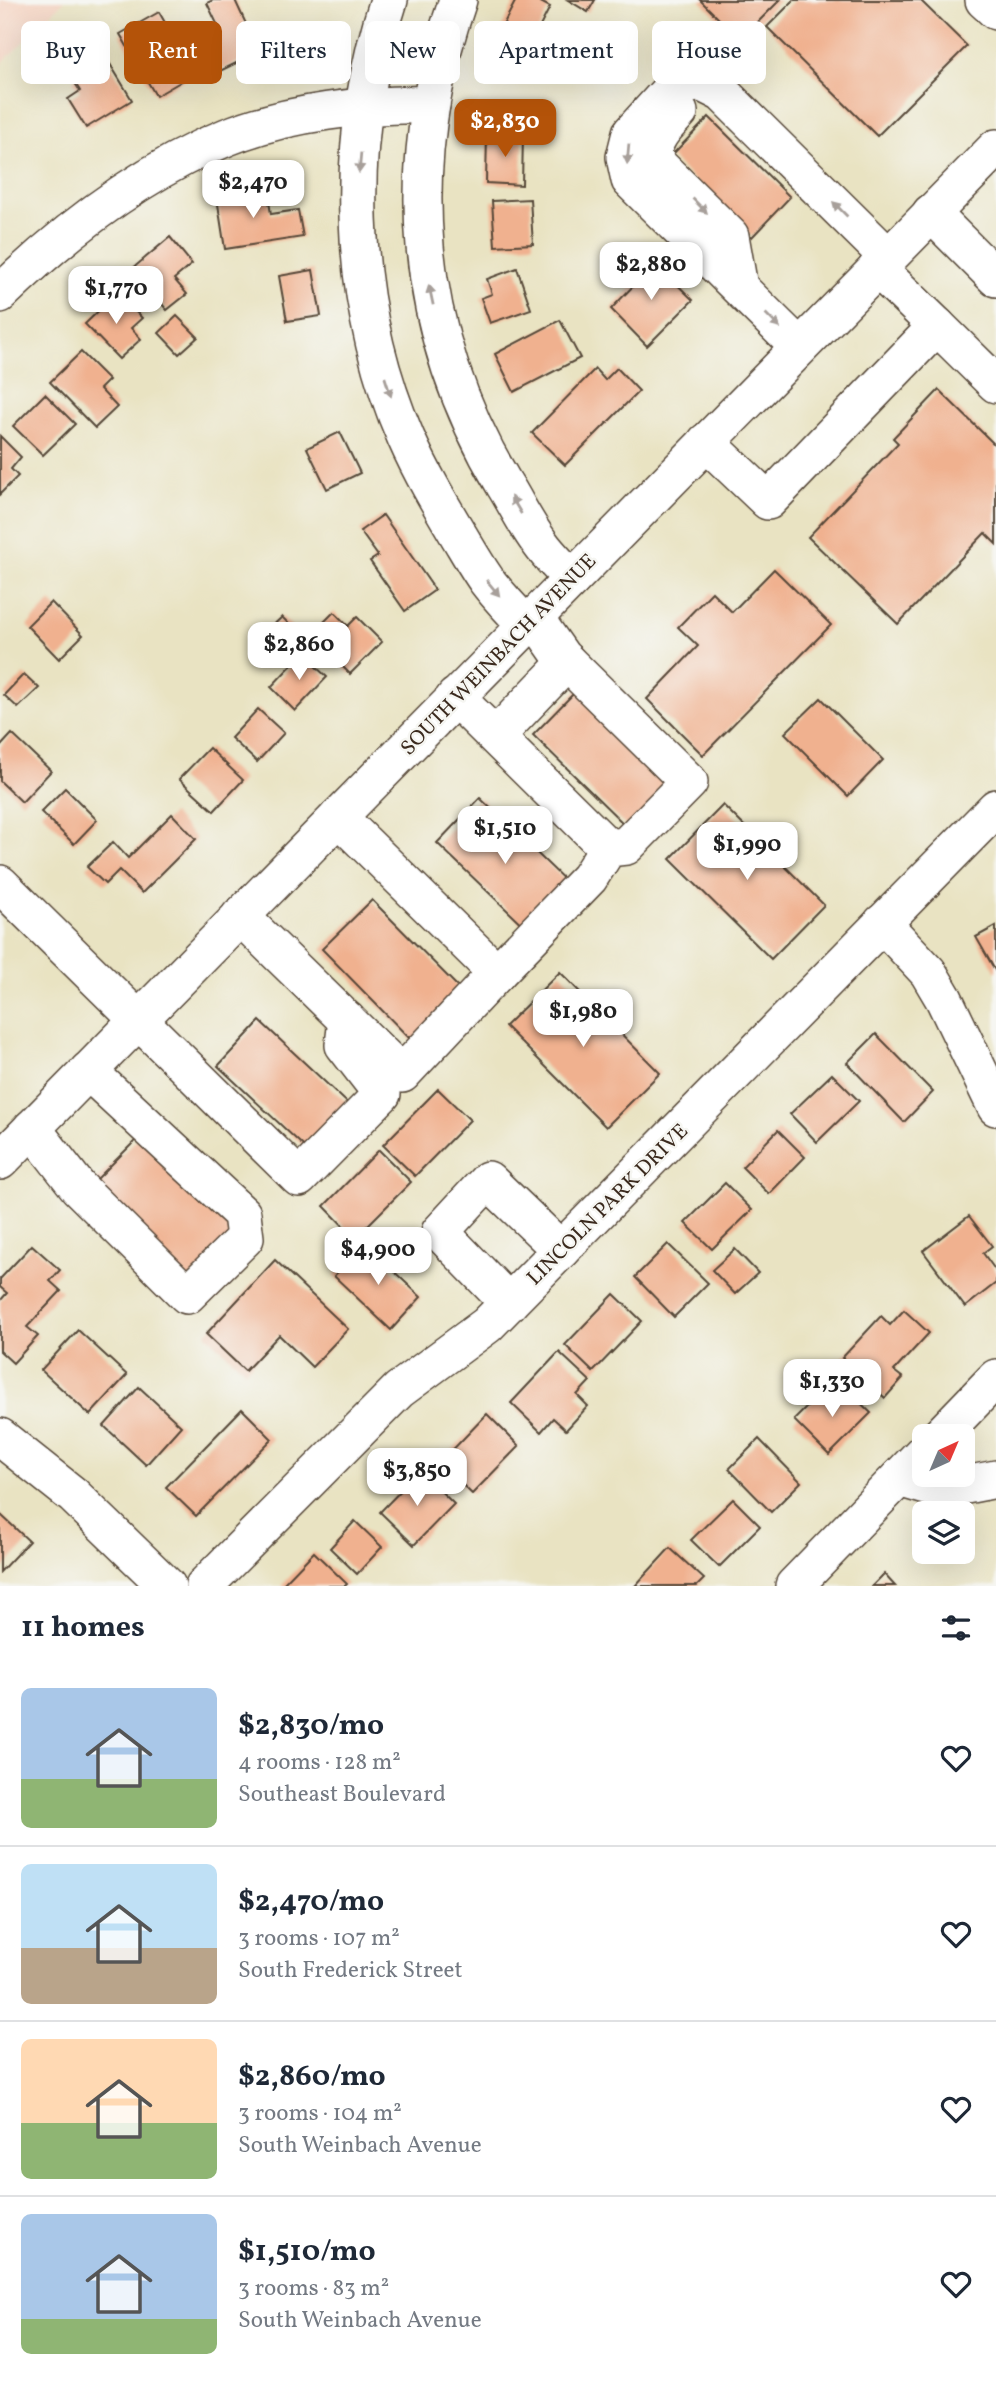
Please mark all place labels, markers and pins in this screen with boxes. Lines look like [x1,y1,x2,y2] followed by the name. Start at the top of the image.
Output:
[448,100,562,159] pin: $2,830
[196,160,310,220] pin: $2,470
[594,243,708,302] pin: $2,880
[59,266,173,326] pin: $1,770
[242,622,356,682] pin: $2,860
[448,806,562,866] pin: $1,510
[690,822,804,882] pin: $1,990
[526,990,640,1049] pin: $1,980
[321,1228,435,1287] pin: $4,900
[775,1360,889,1419] pin: $1,330
[360,1448,474,1508] pin: $3,850

